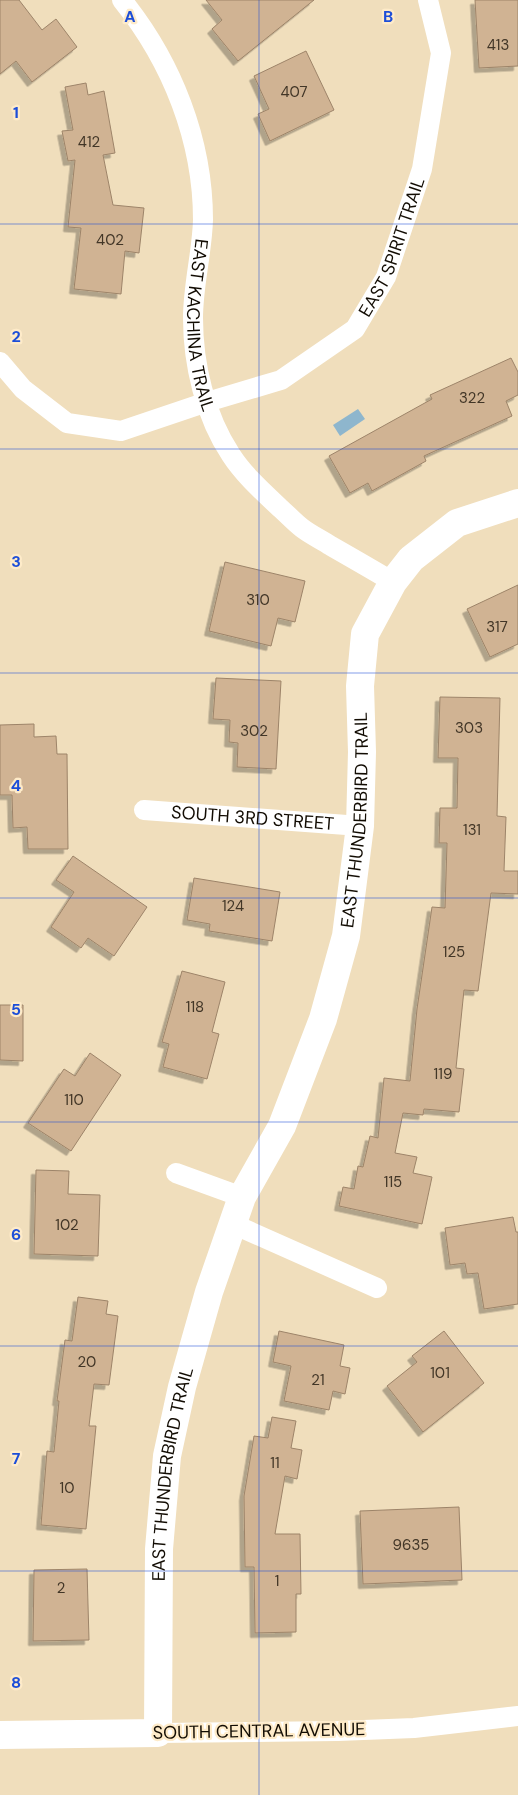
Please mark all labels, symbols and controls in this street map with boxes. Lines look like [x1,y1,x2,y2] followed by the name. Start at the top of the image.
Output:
[124,6,136,27] text: A
[383,6,393,27] text: B
[487,35,509,55] house number: 413
[280,82,308,102] house number: 407
[13,102,19,123] text: 1
[78,132,100,152] house number: 412
[353,174,430,321] street label: EAST SPIRIT TRAIL
[96,230,124,250] house number: 402
[181,238,220,415] street label: EAST KACHINA TRAIL
[11,326,21,347] text: 2
[459,388,485,408] house number: 322
[11,551,21,572] text: 3
[246,590,270,610] house number: 310
[486,617,508,637] house number: 317
[335,712,374,929] street label: EAST THUNDERBIRD TRAIL
[455,718,483,738] house number: 303
[240,721,268,741] house number: 302
[11,775,21,796] text: 4
[170,800,335,836] street label: SOUTH 3RD STREET
[463,820,481,840] house number: 131
[222,896,244,916] house number: 124
[443,942,465,962] house number: 125
[186,997,204,1017] house number: 118
[11,999,21,1020] text: 5
[434,1064,452,1084] house number: 119
[64,1090,84,1110] house number: 110
[384,1172,402,1192] house number: 115
[55,1215,79,1235] house number: 102
[11,1224,21,1245] text: 6
[78,1352,96,1372] house number: 20
[430,1363,450,1383] house number: 101
[147,1364,199,1581] street label: EAST THUNDERBIRD TRAIL
[311,1370,325,1390] house number: 21
[12,1448,21,1469] text: 7
[270,1453,280,1473] house number: 11
[60,1478,74,1498] house number: 10
[393,1535,429,1555] house number: 9635
[275,1571,279,1591] house number: 1
[57,1578,65,1598] house number: 2
[11,1672,21,1693] text: 8
[152,1717,366,1745] street label: SOUTH CENTRAL AVENUE

